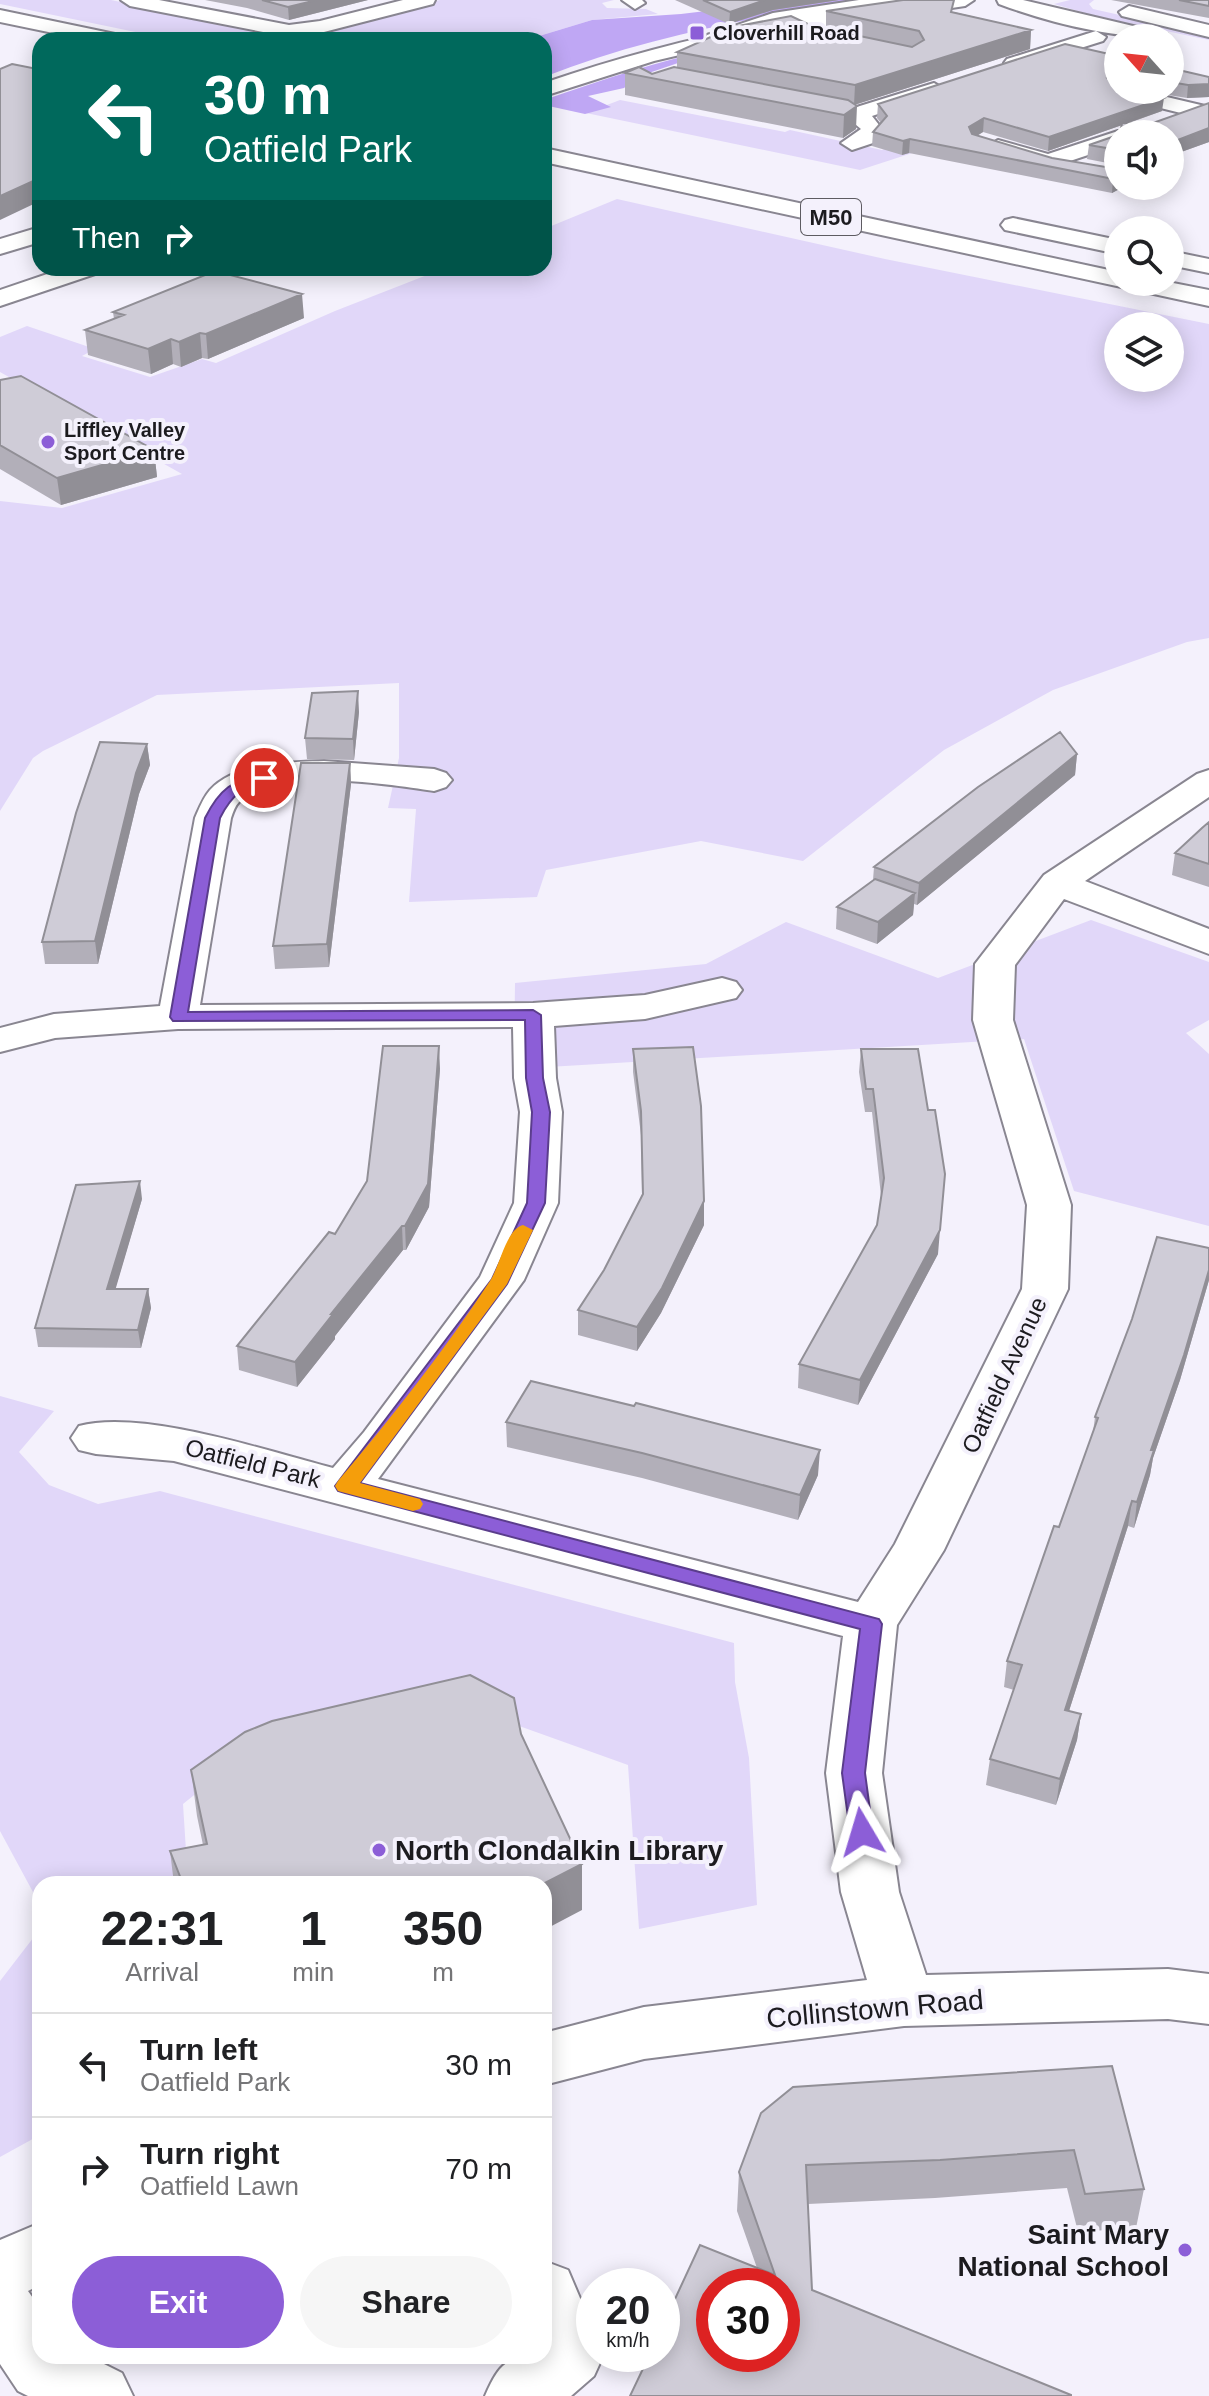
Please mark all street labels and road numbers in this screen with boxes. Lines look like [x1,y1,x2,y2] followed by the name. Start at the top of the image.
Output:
[801,199,861,235] road number: M50
[956,1293,1052,1457] street label: Oatfield Avenue
[182,1433,325,1493] street label: Oatfield Park
[765,1984,985,2034] street label: Collinstown Road

